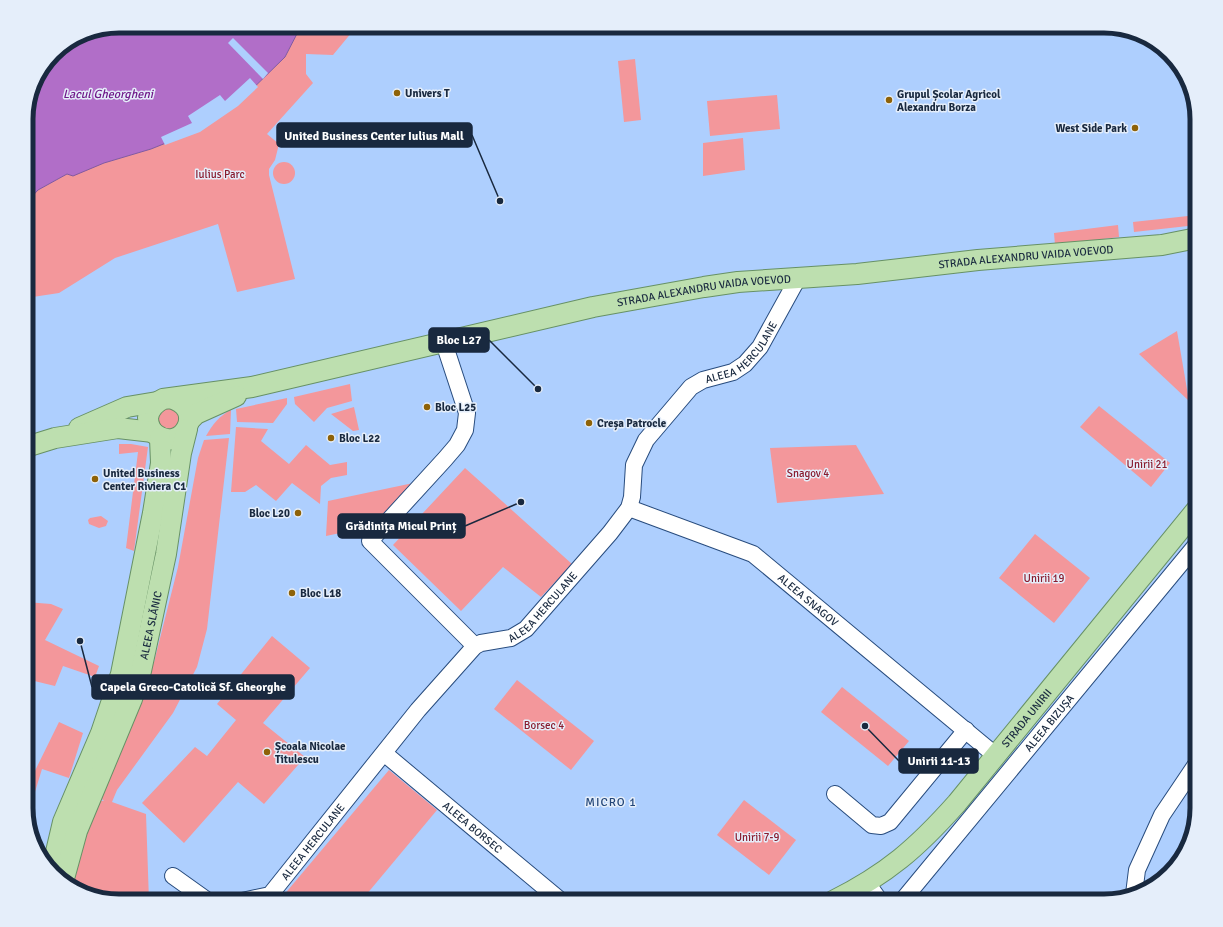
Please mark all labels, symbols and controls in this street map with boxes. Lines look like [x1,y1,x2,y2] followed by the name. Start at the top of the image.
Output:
[63,87,155,102] water label: Lacul Gheorgheni
[405,87,450,100] place label: Univers T
[392,88,402,98] marker: Univers T
[897,88,1001,114] place label: Grupul Școlar Agricol Alexandru Borza
[884,95,894,105] marker: Grupul Școlar Agricol Alexandru Borza
[1055,122,1127,135] place label: West Side Park
[277,123,472,147] callout: United Business Center Iulius Mall
[1130,123,1140,133] marker: West Side Park
[284,129,464,144] text: United Business Center Iulius Mall
[195,168,245,181] park label: Iulius Parc
[938,243,1114,272] street label: STRADA ALEXANDRU VAIDA VOEVOD
[616,272,791,310] street label: STRADA ALEXANDRU VAIDA VOEVOD
[704,319,780,386] street label: ALEEA HERCULANE
[429,328,489,352] callout: Bloc L27
[437,333,482,348] text: Bloc L27
[435,401,476,414] place label: Bloc L25
[422,402,432,412] marker: Bloc L25
[597,417,667,431] place label: Creșa Patrocle
[584,418,594,428] marker: Creșa Patrocle
[339,432,380,445] place label: Bloc L22
[326,433,336,443] marker: Bloc L22
[1127,458,1167,471] park label: Unirii 21
[103,467,186,493] place label: United Business Center Riviera C1
[787,467,829,480] park label: Snagov 4
[90,474,100,484] marker: United Business Center Riviera C1
[249,507,290,520] place label: Bloc L20
[293,508,303,518] marker: Bloc L20
[338,514,465,538] callout: Grădinița Micul Prinț
[346,519,457,534] text: Grădinița Micul Prinț
[506,569,580,645] street label: ALEEA HERCULANE
[775,571,841,630] street label: ALEEA SNAGOV
[1024,572,1064,585] park label: Unirii 19
[300,587,341,600] place label: Bloc L18
[287,588,297,598] marker: Bloc L18
[138,590,165,661] street label: ALEEA SLĂNIC
[92,675,294,699] callout: Capela Greco-Catolică Sf. Gheorghe
[100,680,286,695] text: Capela Greco-Catolică Sf. Gheorghe
[999,686,1055,750] street label: STRADA UNIRII
[1022,692,1077,754] street label: ALEEA BIZUȘA
[524,719,564,732] park label: Borsec 4
[275,740,346,766] place label: Școala Nicolae Titulescu
[262,747,272,757] marker: Școala Nicolae Titulescu
[899,749,978,773] callout: Unirii 11-13
[907,754,971,769] text: Unirii 11-13
[585,795,637,810] district label: MICRO 1
[440,799,505,856] street label: ALEEA BORSEC
[279,801,348,883] street label: ALEEA HERCULANE
[735,831,779,844] park label: Unirii 7-9

